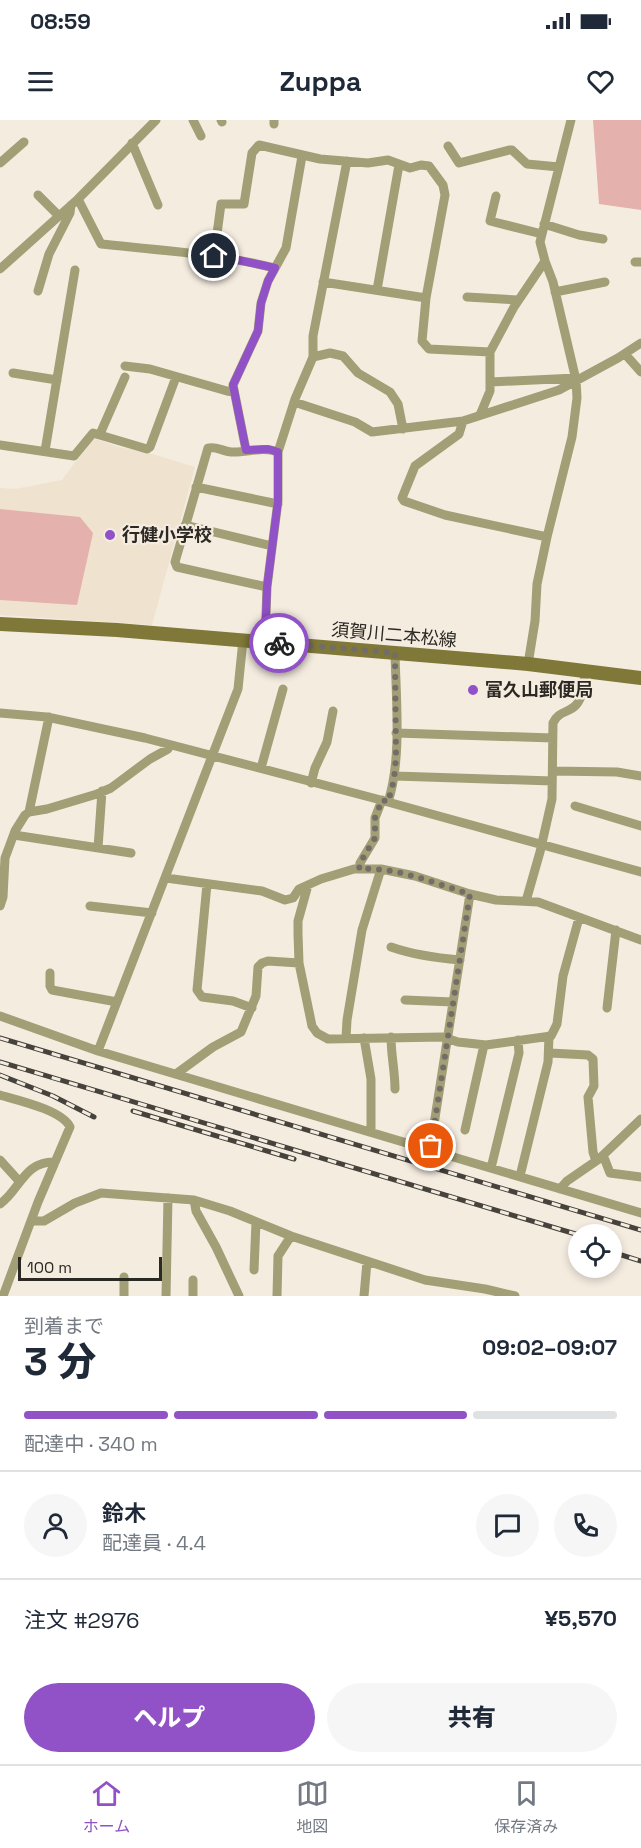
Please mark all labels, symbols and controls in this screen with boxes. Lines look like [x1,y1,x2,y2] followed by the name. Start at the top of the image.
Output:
[30,7,91,35] text: 08:59
[279,64,362,99] text: Zuppa
[24,65,57,98] icon: menu
[584,65,617,98] icon: heart
[188,230,239,281] pin
[197,239,230,272] icon: home
[122,523,212,546] place label: 行健小学校
[103,528,117,542] marker: 行健小学校
[249,613,309,673] courier
[330,618,458,651] street label: 須賀川二本松線
[263,627,296,660] icon: bike
[485,678,593,701] place label: 富久山郵便局
[466,683,480,697] marker: 富久山郵便局
[405,1120,456,1171] pin
[414,1129,447,1162] icon: bag
[568,1224,622,1278] map controls
[568,1224,622,1278] button: locate
[18,1254,162,1282] scale bar
[27,1257,72,1278] text: 100 m
[24,1313,104,1339] text: 到着まで
[482,1333,617,1361] text: 09:02–09:07
[24,1337,97,1386] text: 3 分
[24,1431,158,1457] text: 配達中 · 340 m
[24,1494,87,1557] button: person
[476,1494,539,1557] button: chat
[554,1494,617,1557] button: phone
[102,1499,146,1527] text: 鈴木
[102,1530,206,1556] text: 配達員 · 4.4
[544,1604,617,1632] text: ¥5,570
[24,1606,139,1634] text: 注文 #2976
[24,1683,315,1752] button: ヘルプ
[327,1683,617,1752] button: 共有
[83,1777,130,1837] tab: ホーム
[296,1777,329,1837] tab: 地図
[494,1777,558,1837] tab: 保存済み

